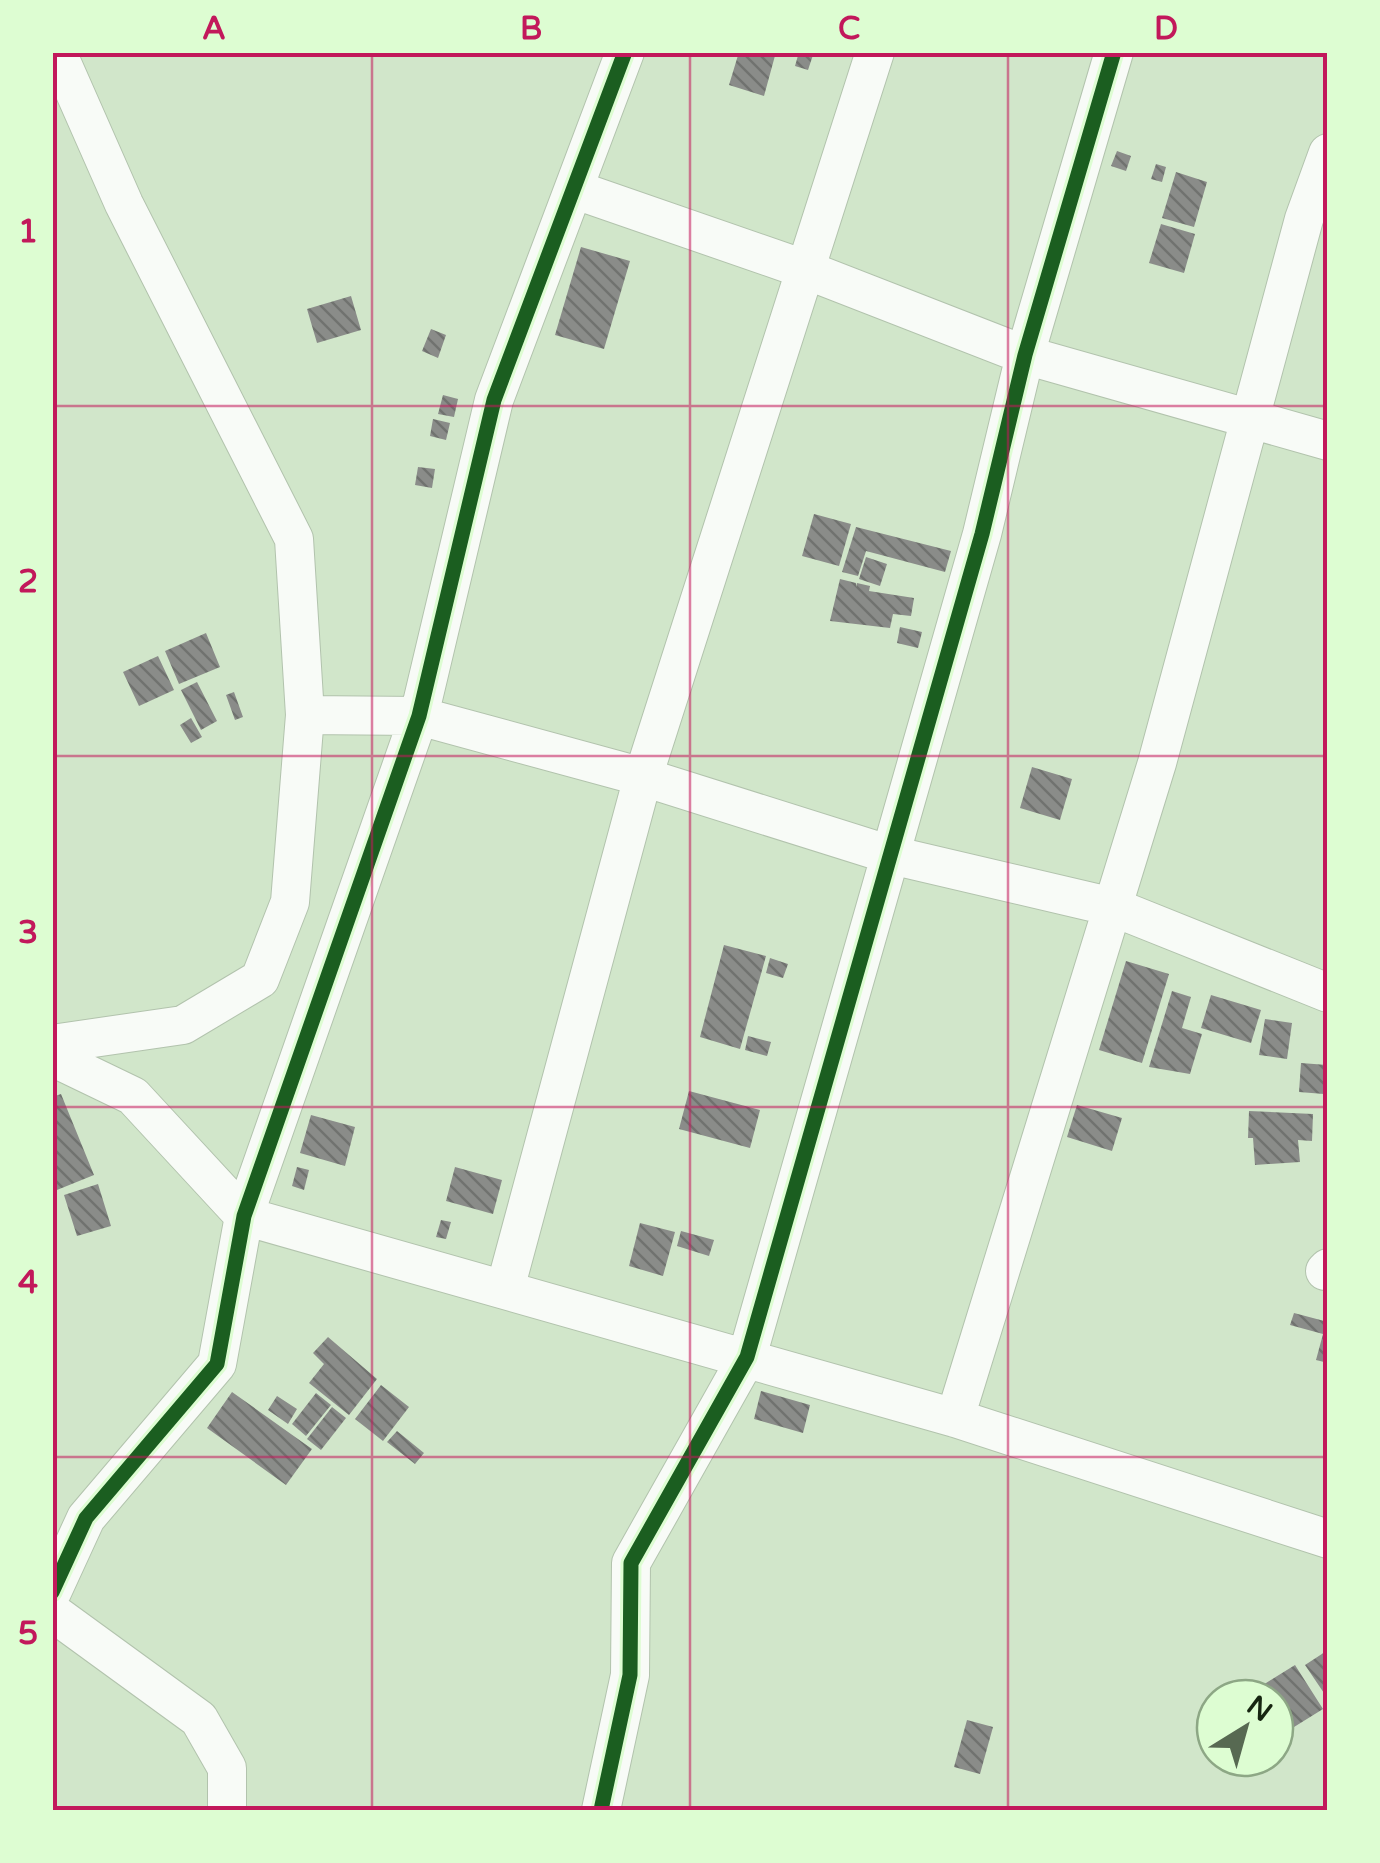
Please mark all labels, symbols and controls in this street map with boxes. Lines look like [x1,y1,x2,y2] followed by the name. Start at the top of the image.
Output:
[202,10,226,48] text: A
[520,10,542,48] text: B
[838,10,860,48] text: C
[1154,10,1178,48] text: D
[18,213,38,251] text: 1
[18,563,38,601] text: 2
[18,914,38,952] text: 3
[18,1264,38,1302] text: 4
[18,1615,38,1653] text: 5
[1195,1678,1295,1778] north arrow
[1240,1688,1279,1729] text: N

